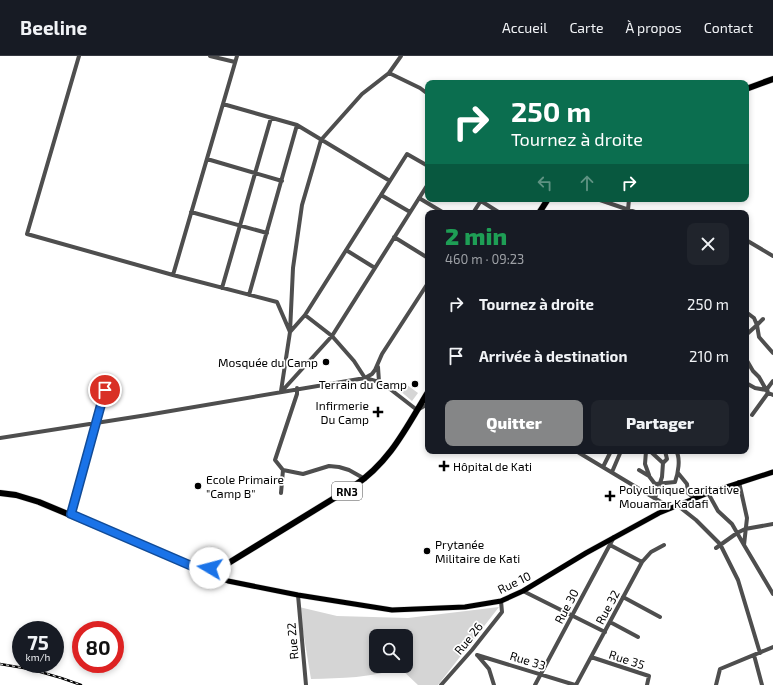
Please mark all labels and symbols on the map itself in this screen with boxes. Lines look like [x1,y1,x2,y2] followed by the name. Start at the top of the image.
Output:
[218,355,318,369] place label: Mosquée du Camp
[321,357,331,367] marker: Mosquée du Camp
[88,373,122,407] pin
[319,377,407,391] place label: Terrain du Camp
[410,379,420,389] marker: Terrain du Camp
[316,398,369,426] place label: Infirmerie Du Camp
[372,406,384,418] marker: Infirmerie Du Camp
[453,459,532,473] place label: Hôpital de Kati
[438,460,450,472] marker: Hôpital de Kati
[206,472,284,500] place label: Ecole Primaire "Camp B"
[193,481,203,491] marker: Ecole Primaire "Camp B"
[332,482,362,500] road number: RN3
[619,482,739,510] place label: Polyclinique caritative Mouamar Kadafi
[604,490,616,502] marker: Polyclinique caritative Mouamar Kadafi
[435,537,520,565] place label: Prytanée Militaire de Kati
[422,546,432,556] marker: Prytanée Militaire de Kati
[189,547,231,589] position arrow
[495,568,533,596] street label: Rue 10
[551,586,581,626] street label: Rue 30
[592,587,622,627] street label: Rue 32
[451,619,485,657] street label: Rue 26
[72,621,124,673] speed limit sign: 80
[283,622,301,660] street label: Rue 22
[607,647,647,671] street label: Rue 35
[508,648,548,672] street label: Rue 33

